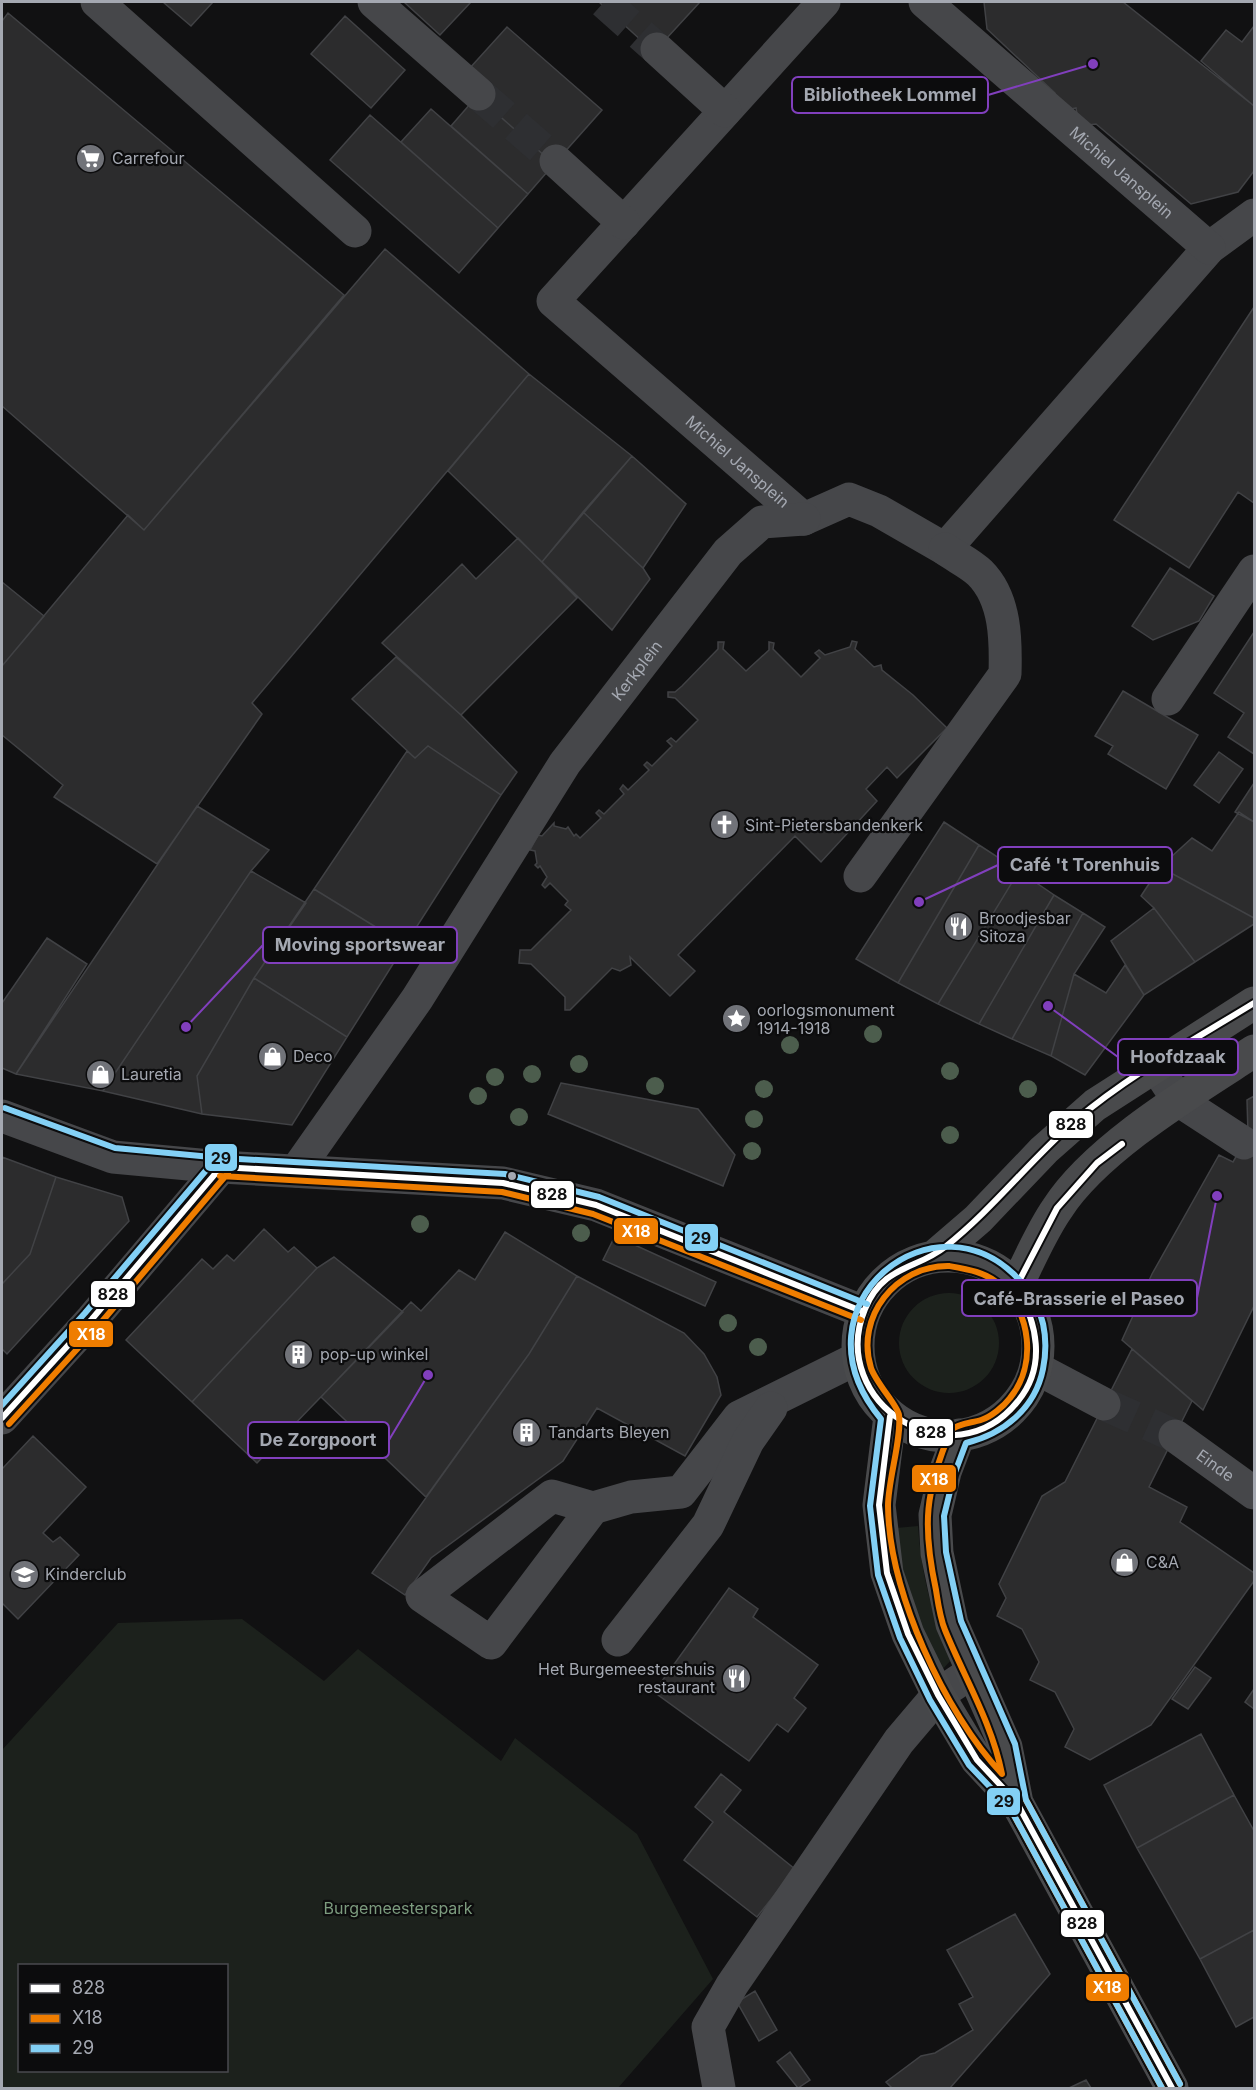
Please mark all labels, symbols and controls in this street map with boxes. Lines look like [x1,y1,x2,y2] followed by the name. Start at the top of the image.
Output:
[792,77,988,113] callout: Bibliotheek Lommel
[804,84,976,105] text: Bibliotheek Lommel
[1066,122,1178,223] street label: Michiel Jansplein
[75,142,107,174] supermarket icon: Carrefour
[112,148,185,168] place label: Carrefour
[682,411,794,512] street label: Michiel Jansplein
[607,636,666,704] street label: Kerkplein
[708,809,740,841] church icon: Sint-Pietersbandenkerk
[745,815,923,835] place label: Sint-Pietersbandenkerk
[998,847,1172,883] callout: Café 't Torenhuis
[1010,854,1160,875] text: Café 't Torenhuis
[979,908,1071,946] place label: Broodjesbar Sitoza
[942,911,974,943] restaurant icon: Broodjesbar Sitoza
[263,927,457,963] callout: Moving sportswear
[275,934,445,955] text: Moving sportswear
[757,1000,895,1038] place label: oorlogsmonument 1914-1918
[720,1003,752,1035] place icon: oorlogsmonument 1914-1918
[1118,1039,1238,1075] callout: Hoofdzaak
[256,1040,288,1072] shop icon: Deco
[293,1046,333,1066] place label: Deco
[1130,1046,1226,1067] text: Hoofdzaak
[84,1058,116,1090] shop icon: Lauretia
[121,1064,182,1084] place label: Lauretia
[1048,1110,1094,1139] line badge: 828
[1056,1114,1086,1134] text: 828
[204,1143,238,1172] line badge: 29
[211,1148,231,1168] text: 29
[506,1170,518,1182] unlabelled marker
[530,1180,575,1209] line badge: 828
[537,1184,567,1204] text: 828
[613,1217,659,1245] line badge: X18
[621,1221,651,1241] text: X18
[684,1223,719,1252] line badge: 29
[691,1228,711,1248] text: 29
[90,1280,136,1308] line badge: 828
[962,1280,1197,1316] callout: Café-Brasserie el Paseo
[98,1284,128,1304] text: 828
[974,1288,1184,1309] text: Café-Brasserie el Paseo
[68,1320,114,1348] line badge: X18
[76,1324,106,1344] text: X18
[283,1338,315,1370] building icon: pop-up winkel
[320,1344,428,1364] place label: pop-up winkel
[511,1416,543,1448] building icon: Tandarts Bleyen
[908,1418,954,1447] line badge: 828
[248,1422,389,1458] callout: De Zorgpoort
[548,1422,670,1442] place label: Tandarts Bleyen
[916,1422,946,1442] text: 828
[260,1429,377,1450] text: De Zorgpoort
[1193,1445,1238,1486] street label: Einde
[911,1464,957,1493] line badge: X18
[919,1469,949,1489] text: X18
[1109,1546,1141,1578] shop icon: C&A
[1146,1552,1179,1572] place label: C&A
[8,1558,40,1590] school or university icon: Kinderclub
[45,1564,126,1584] place label: Kinderclub
[538,1659,715,1697] place label: Het Burgemeestershuis restaurant
[720,1662,752,1694] restaurant icon: Het Burgemeestershuis restaurant
[986,1787,1021,1816] line badge: 29
[994,1791,1014,1811] text: 29
[324,1898,473,1918] park label: Burgemeesterspark
[1060,1909,1105,1938] line badge: 828
[1067,1913,1097,1933] text: 828
[18,1964,228,2072] legend
[1085,1973,1130,2002] line badge: X18
[72,1977,105,1998] text: 828
[1092,1977,1122,1997] text: X18
[72,2007,103,2028] text: X18
[72,2037,94,2058] text: 29

